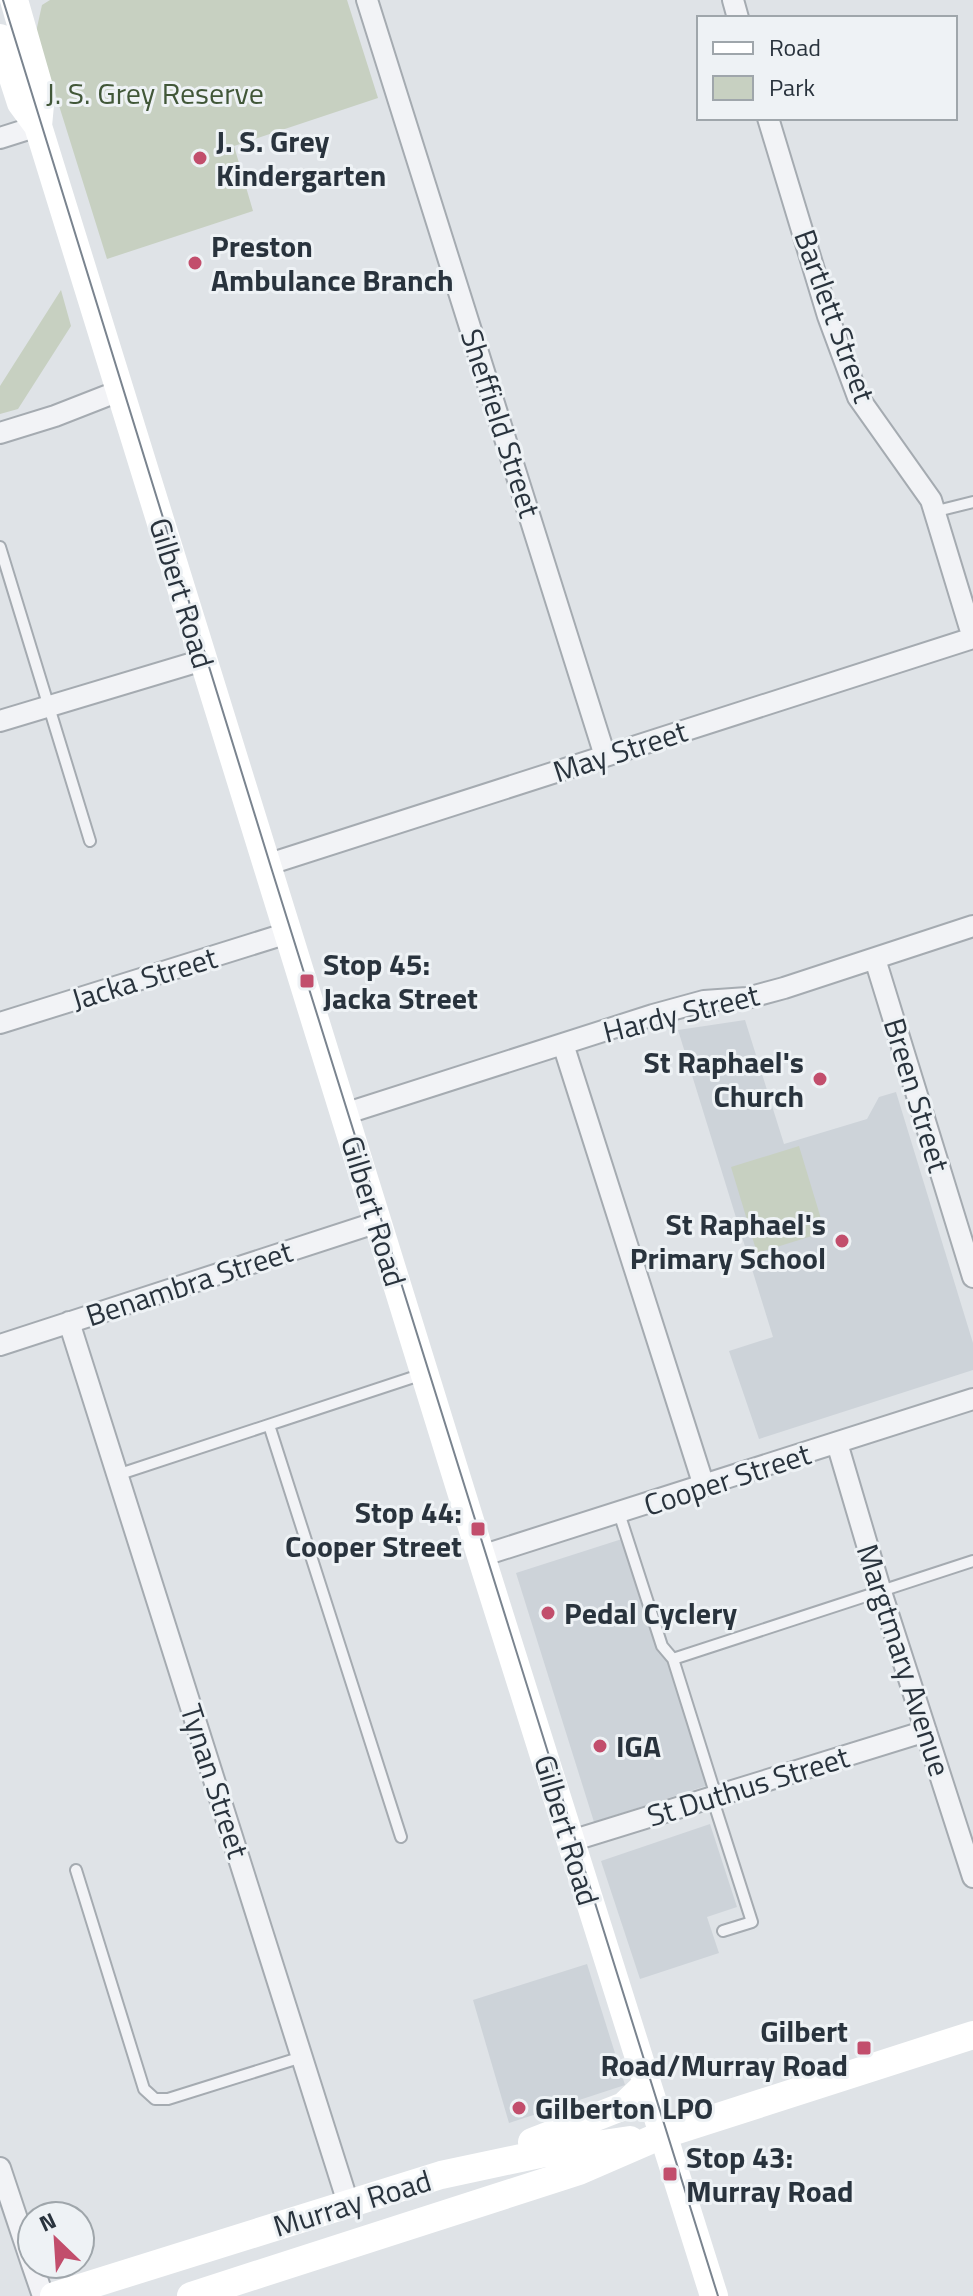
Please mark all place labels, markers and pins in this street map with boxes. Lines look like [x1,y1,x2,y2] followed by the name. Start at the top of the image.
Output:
[216,118,386,198] place label: J. S. Grey Kindergarten
[191,149,209,167] marker: J. S. Grey Kindergarten
[211,223,454,303] place label: Preston Ambulance Branch
[186,254,204,272] marker: Preston Ambulance Branch
[323,941,478,1021] place label: Stop 45: Jacka Street
[298,972,316,990] marker: Stop 45: Jacka Street
[644,1039,804,1119] place label: St Raphael's Church
[811,1070,829,1088] marker: St Raphael's Church
[630,1201,826,1281] place label: St Raphael's Primary School
[833,1232,851,1250] marker: St Raphael's Primary School
[285,1489,462,1569] place label: Stop 44: Cooper Street
[469,1520,487,1538] marker: Stop 44: Cooper Street
[564,1590,737,1636] place label: Pedal Cyclery
[539,1604,557,1622] marker: Pedal Cyclery
[616,1723,661,1769] place label: IGA
[591,1737,609,1755] marker: IGA
[600,2008,848,2088] place label: Gilbert Road/Murray Road
[855,2039,873,2057] marker: Gilbert Road/Murray Road
[535,2085,713,2131] place label: Gilberton LPO
[510,2099,528,2117] marker: Gilberton LPO
[686,2134,854,2214] place label: Stop 43: Murray Road
[661,2165,679,2183] marker: Stop 43: Murray Road

